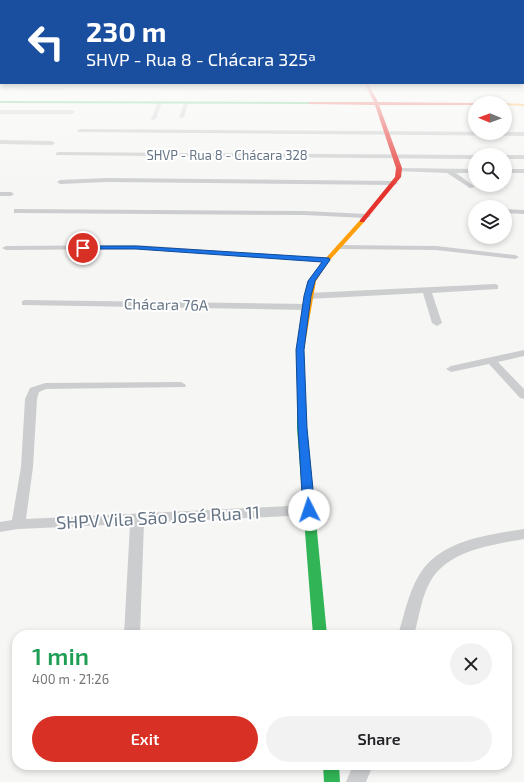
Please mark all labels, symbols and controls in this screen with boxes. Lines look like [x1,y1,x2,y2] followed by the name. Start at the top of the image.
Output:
[86,14,167,48] text: 230 m
[20,16,72,68] icon: left
[86,48,316,70] text: SHVP - Rua 8 - Chácara 325ª
[468,96,512,140] north arrow
[468,96,512,244] map controls
[146,147,308,163] street label: SHVP - Rua 8 - Chácara 328
[468,148,512,192] button: search
[468,200,512,244] button: layers
[66,231,100,265] pin
[72,237,94,259] icon: arrive
[124,294,209,314] street label: Chácara 76A
[288,489,330,531] position arrow
[55,501,260,533] street label: SHPV Vila São José Rua 11
[32,641,89,670] text: 1 min
[450,643,492,685] button: close
[32,671,109,687] text: 400 m · 21:26
[32,716,258,762] button: Exit
[266,716,492,762] button: Share

